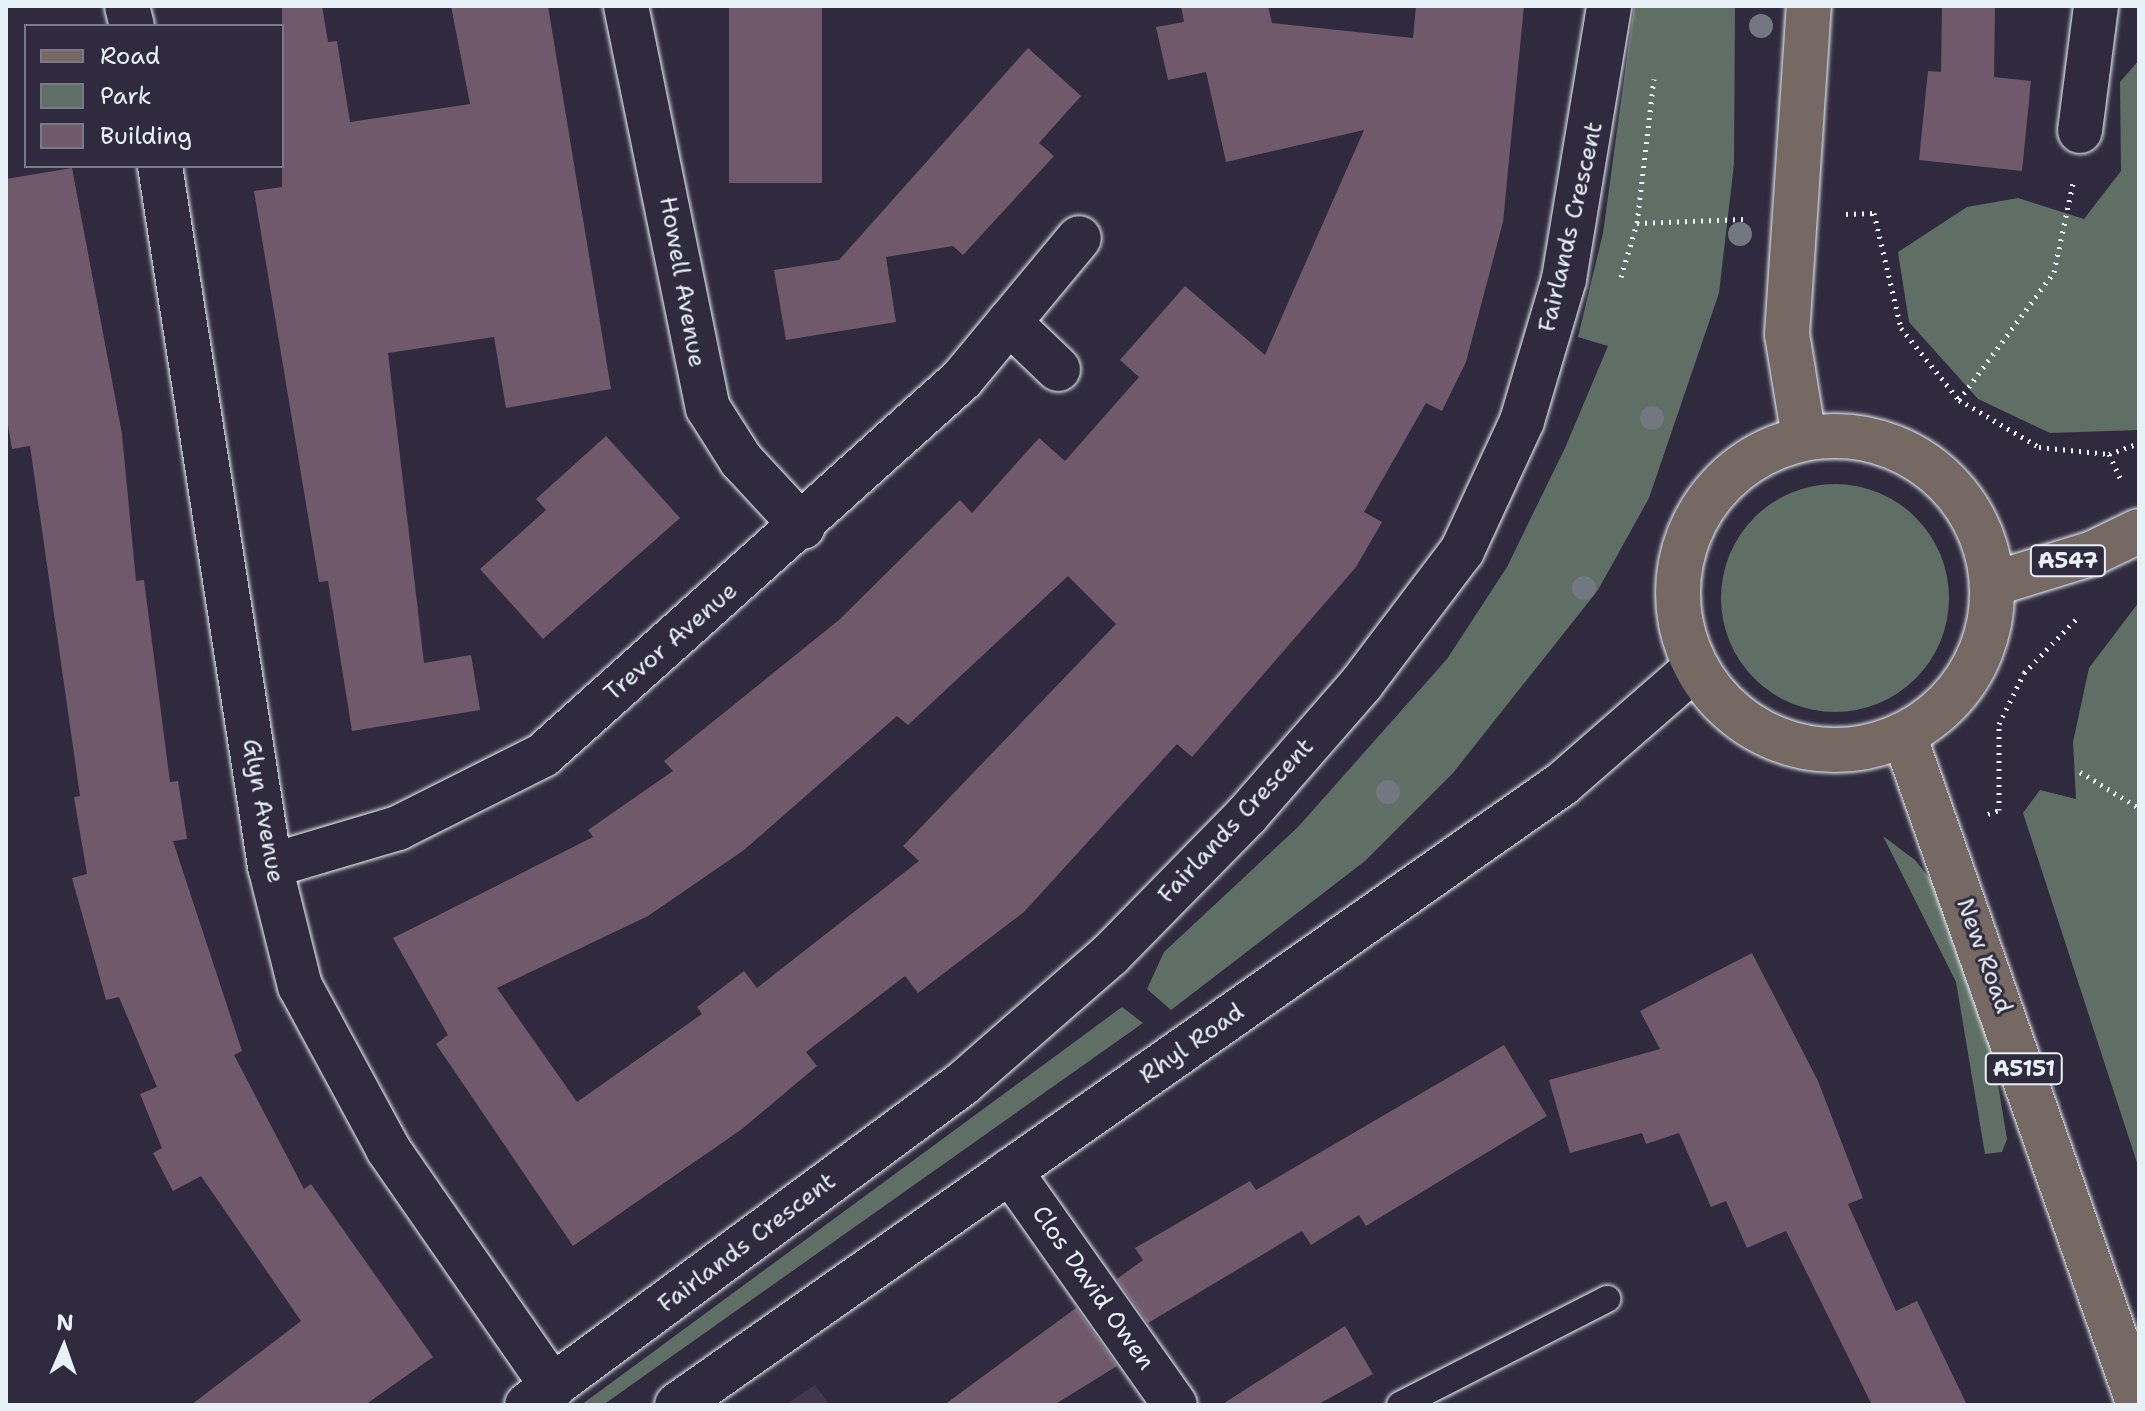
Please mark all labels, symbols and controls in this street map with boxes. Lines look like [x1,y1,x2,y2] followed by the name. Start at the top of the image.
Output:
[24,24,284,168] legend
[100,40,160,72] text: Road
[100,80,152,112] text: Park
[1533,119,1609,335] street label: Fairlands Crescent
[100,120,192,152] text: Building
[653,194,711,370] street label: Howell Avenue
[2028,543,2108,579] road number: A547
[599,576,743,708] street label: Trevor Avenue
[1152,733,1320,909] street label: Fairlands Crescent
[236,737,290,885] street label: Glyn Avenue
[1950,894,2018,1018] street label: New Road
[1134,998,1250,1090] street label: Rhyl Road
[1984,1051,2064,1087] road number: A5151
[653,1167,841,1319] street label: Fairlands Crescent
[1026,1200,1160,1376] street label: Clos David Owen
[24,1307,104,1387] north arrow
[56,1308,74,1337] text: N

